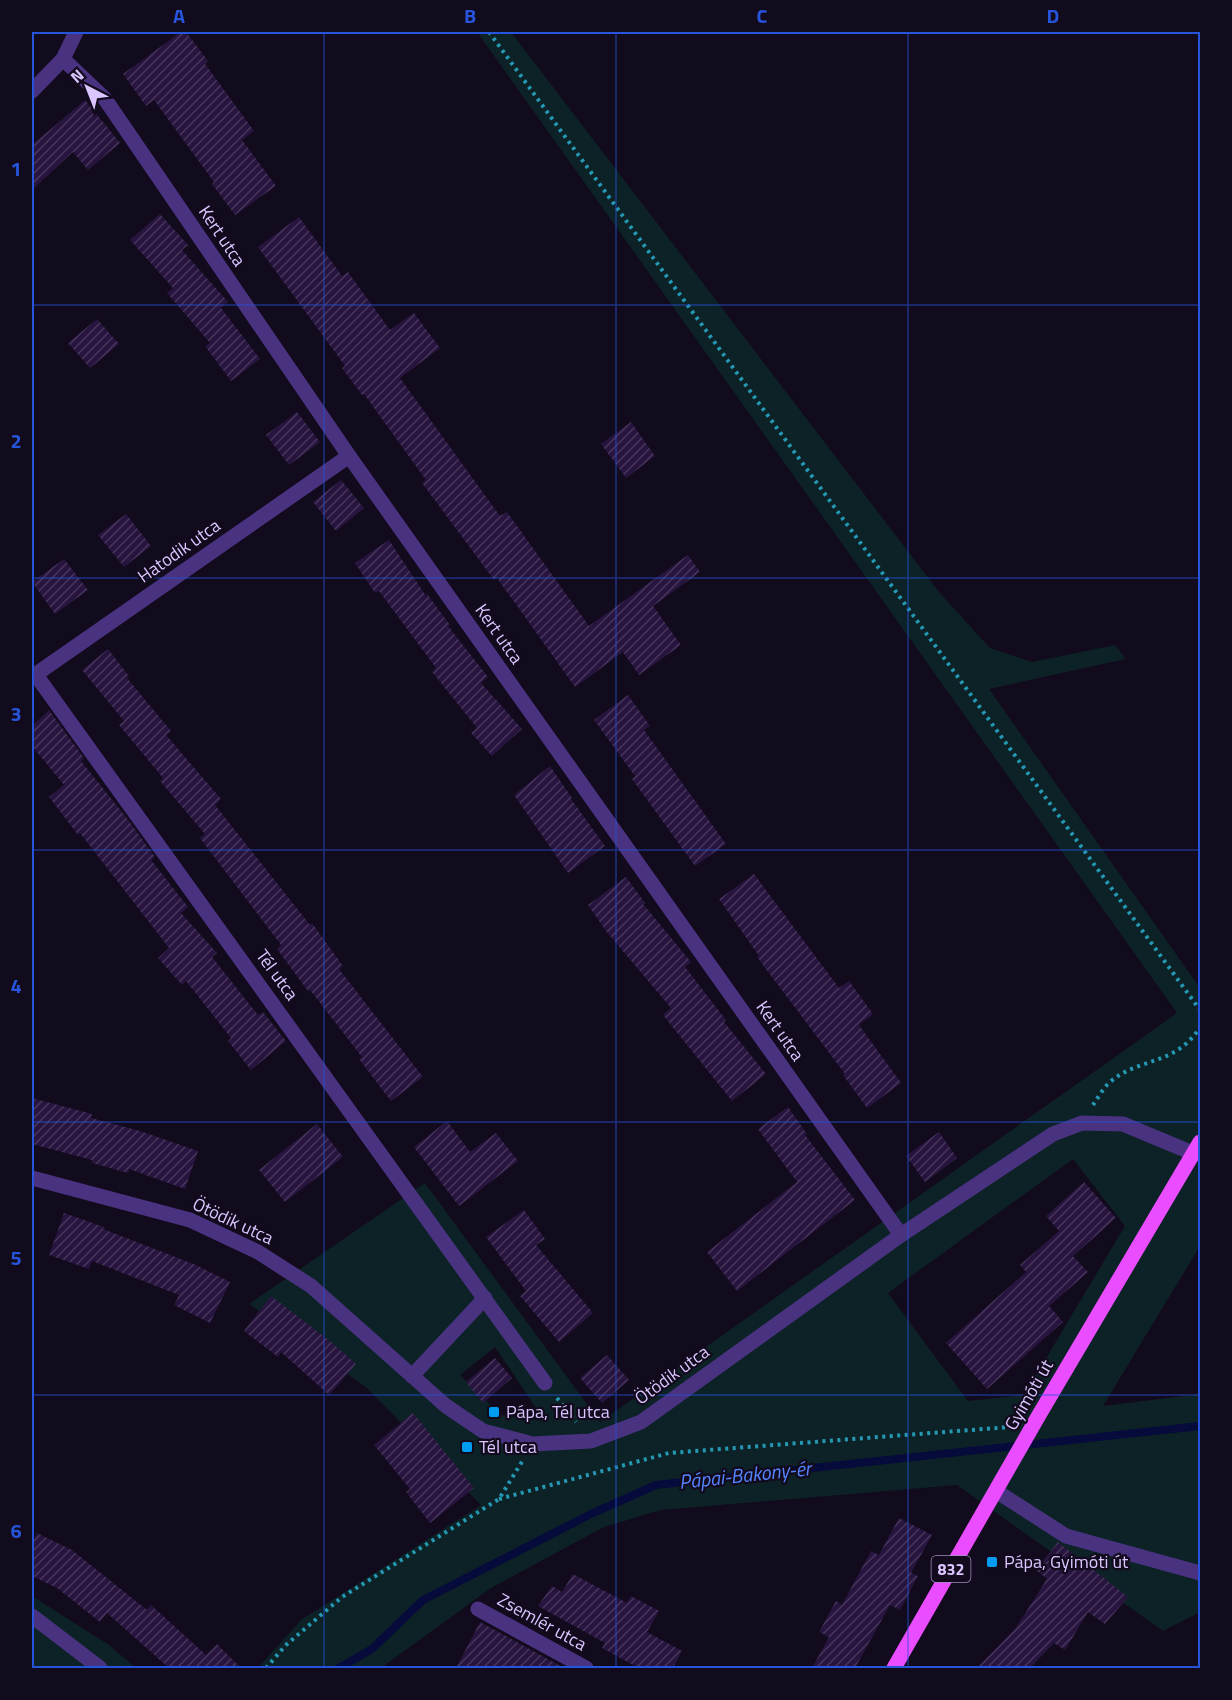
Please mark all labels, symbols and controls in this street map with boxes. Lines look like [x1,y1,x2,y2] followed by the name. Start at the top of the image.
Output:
[173,0,185,31] text: A
[464,0,476,31] text: B
[757,0,768,31] text: C
[1047,0,1059,31] text: D
[57,57,117,117] north arrow
[65,63,89,88] text: N
[10,153,22,184] text: 1
[192,200,253,272] street label: Kert utca
[10,425,22,456] text: 2
[132,512,226,589] street label: Hatodik utca
[469,598,530,669] street label: Kert utca
[10,698,22,729] text: 3
[250,943,305,1006] street label: Tél utca
[10,970,22,1001] text: 4
[750,995,811,1066] street label: Kert utca
[188,1190,278,1251] street label: Ötödik utca
[10,1242,22,1273] text: 5
[629,1338,715,1411] street label: Ötödik utca
[997,1354,1060,1435] street label: Gyimóti út
[506,1398,610,1425] place label: Pápa, Tél utca
[487,1405,501,1419] marker: Pápa, Tél utca
[479,1433,537,1460] place label: Tél utca
[460,1440,474,1454] marker: Tél utca
[677,1452,815,1497] water label: Pápai-Bakony-ér
[10,1515,22,1546] text: 6
[1004,1548,1129,1575] place label: Pápa, Gyimóti út
[985,1555,999,1569] marker: Pápa, Gyimóti út
[932,1556,970,1582] road number: 832
[493,1586,592,1657] street label: Zsemlér utca

